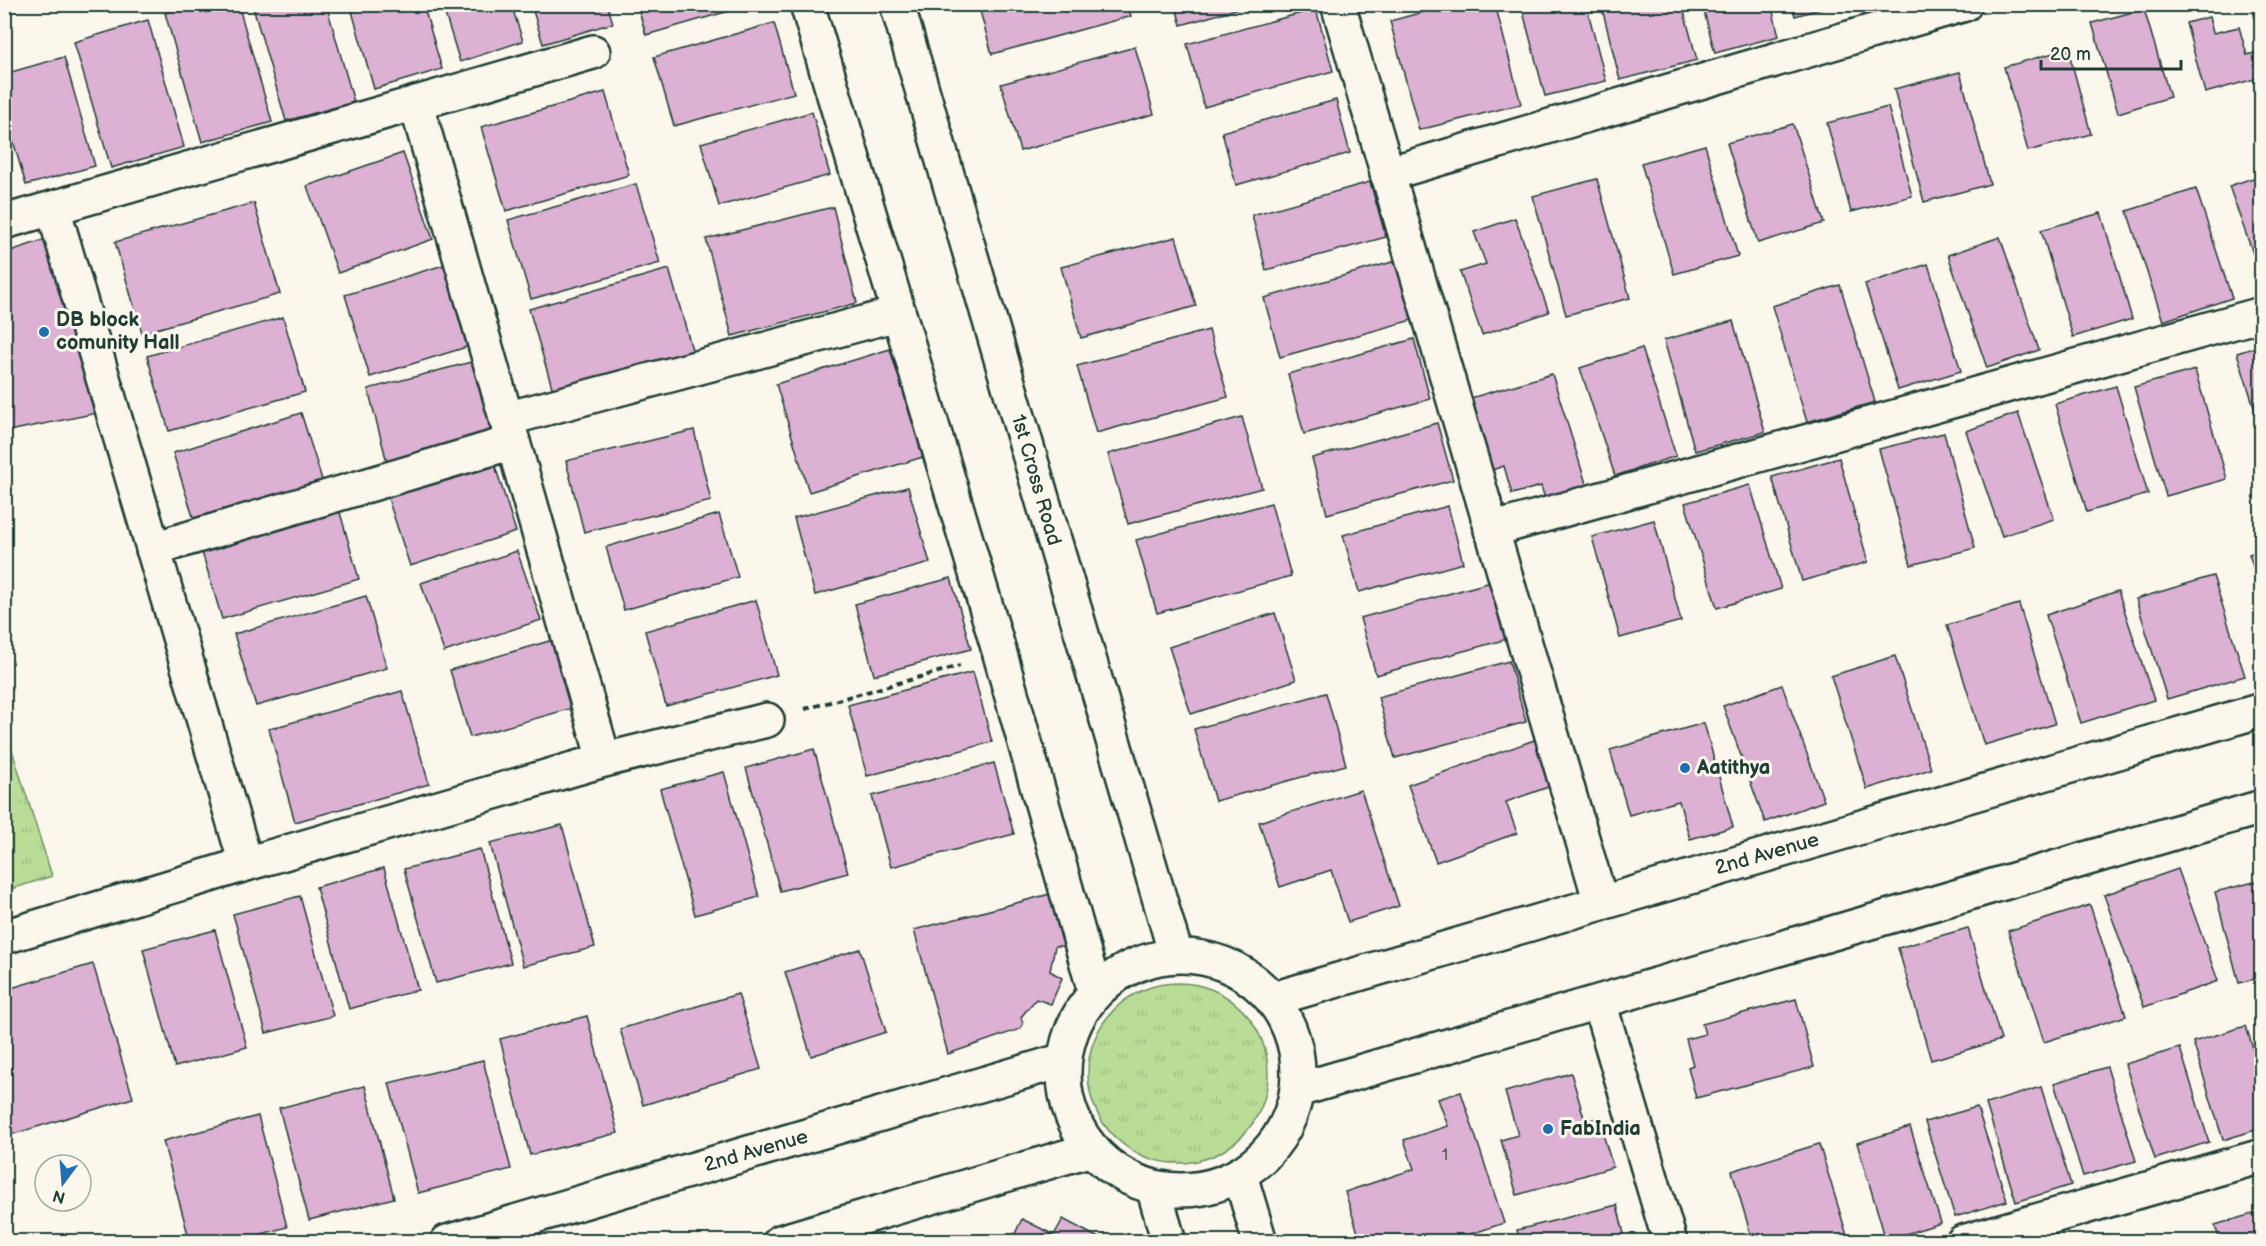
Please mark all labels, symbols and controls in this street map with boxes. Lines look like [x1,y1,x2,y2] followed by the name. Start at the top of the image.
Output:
[2041,33,2180,71] scale bar
[2050,44,2091,65] text: 20 m
[56,308,180,355] place label: DB block comunity Hall
[37,325,51,339] marker: DB block comunity Hall
[1006,412,1066,548] street label: 1st Cross Road
[1696,756,1770,780] place label: Aatithya
[1678,761,1692,775] marker: Aatithya
[1712,828,1822,880] street label: 2nd Avenue
[1560,1117,1641,1141] place label: FabIndia
[1541,1122,1555,1136] marker: FabIndia
[701,1125,811,1177] street label: 2nd Avenue
[1442,1146,1448,1165] house number: 1
[33,1153,93,1213] north arrow
[51,1185,68,1207] text: N

